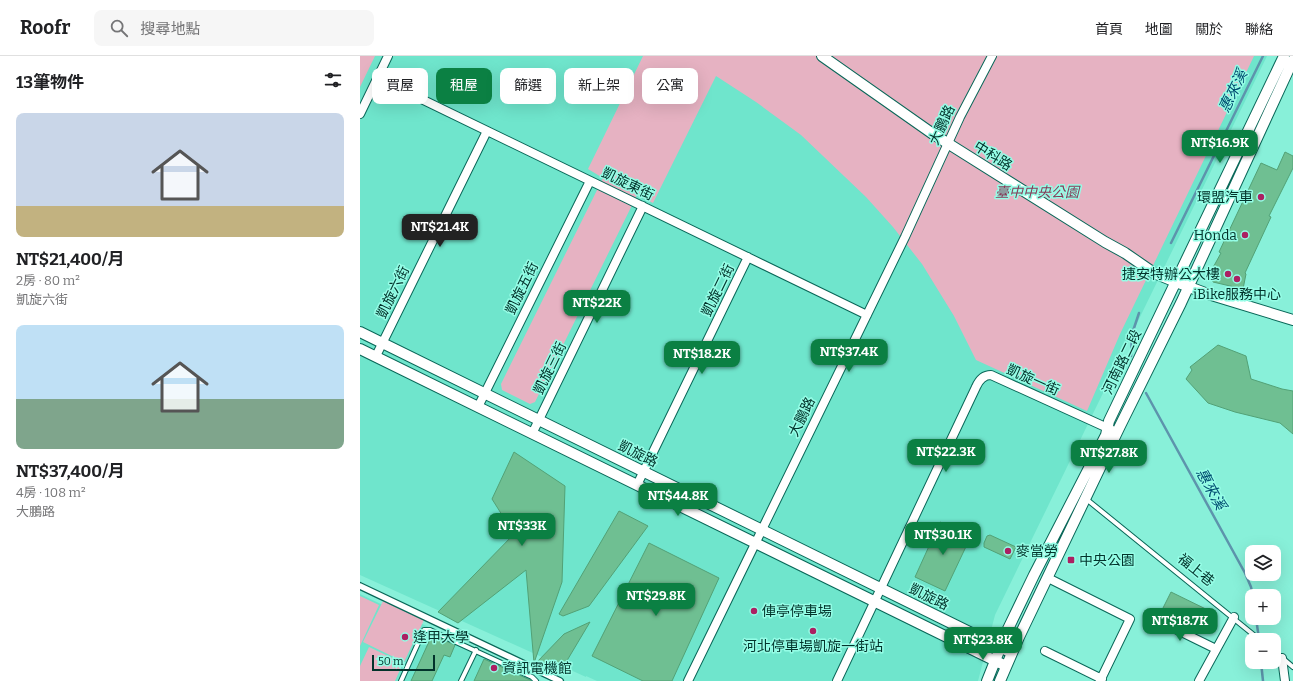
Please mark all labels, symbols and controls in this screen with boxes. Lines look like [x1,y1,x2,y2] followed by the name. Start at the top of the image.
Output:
[94,10,374,46] search box
[20,16,70,39] text: Roofr
[108,17,130,39] icon: search
[140,20,200,38] text: 搜尋地點
[1095,21,1123,38] text: 首頁
[1145,21,1173,38] text: 地圖
[1195,21,1223,38] text: 關於
[1245,21,1273,38] text: 聯絡
[1215,65,1252,115] water label: 惠來溪
[372,68,428,104] chip: 買屋
[436,68,492,104] chip: 租屋
[500,68,556,104] chip: 篩選
[564,68,634,104] chip: 新上架
[642,68,698,104] chip: 公寓
[322,69,344,91] icon: filters
[16,72,84,93] text: 13筆物件
[925,102,959,148] street label: 大鵬路
[1179,130,1261,164] pin: NT$16.9K
[1191,135,1249,150] text: NT$16.9K
[971,138,1015,174] street label: 中科路
[144,139,216,211] icon: home
[599,164,657,204] street label: 凱旋東街
[995,184,1081,201] park label: 臺中中央公園
[1197,189,1253,206] place label: 環盟汽車
[1256,192,1266,202] marker: 環盟汽車
[399,214,481,248] pin: NT$21.4K
[411,219,469,234] text: NT$21.4K
[1193,227,1237,244] place label: Honda
[1240,230,1250,240] marker: Honda
[16,249,125,270] text: NT$21,400/月
[502,259,542,317] street label: 凱旋五街
[698,261,738,319] street label: 凱旋二街
[373,263,413,321] street label: 凱旋六街
[1122,266,1220,283] place label: 捷安特辦公大樓
[1223,269,1233,279] marker: 捷安特辦公大樓
[16,273,80,288] text: 2房 · 80 m²
[1232,274,1242,284] marker: iBike服務中心
[1193,286,1281,303] place label: iBike服務中心
[564,290,630,324] pin: NT$22K
[16,292,68,307] text: 凱旋六街
[572,295,622,310] text: NT$22K
[1099,327,1145,397] street label: 河南路二段
[530,339,570,397] street label: 凱旋三街
[808,339,890,373] pin: NT$37.4K
[661,341,743,375] pin: NT$18.2K
[820,344,878,359] text: NT$37.4K
[673,346,731,361] text: NT$18.2K
[144,351,216,423] icon: home
[1004,361,1062,399] street label: 凱旋一街
[785,394,819,440] street label: 大鵬路
[615,437,661,471] street label: 凱旋路
[905,439,987,473] pin: NT$22.3K
[1068,440,1150,474] pin: NT$27.8K
[916,444,976,459] text: NT$22.3K
[1080,445,1138,460] text: NT$27.8K
[16,461,125,482] text: NT$37,400/月
[1192,465,1231,515] water label: 惠來溪
[637,483,719,517] pin: NT$44.8K
[16,485,86,500] text: 4房 · 108 m²
[647,488,709,503] text: NT$44.8K
[16,504,55,519] text: 大鵬路
[489,513,555,547] pin: NT$33K
[497,518,547,533] text: NT$33K
[902,522,984,556] pin: NT$30.1K
[914,527,972,542] text: NT$30.1K
[1016,543,1058,560] place label: 麥當勞
[1245,545,1281,669] map controls
[1245,545,1281,581] button: layers
[1003,546,1013,556] marker: 麥當勞
[1174,550,1218,590] street label: 福上巷
[1079,552,1135,569] place label: 中央公園
[1066,555,1076,565] marker: 中央公園
[906,580,952,614] street label: 凱旋路
[615,583,697,617] pin: NT$29.8K
[626,588,686,603] text: NT$29.8K
[1245,589,1281,625] button: +
[762,603,832,620] place label: 俥亭停車場
[749,606,759,616] marker: 俥亭停車場
[1139,608,1221,642] pin: NT$18.7K
[1152,613,1208,628] text: NT$18.7K
[808,626,818,636] marker: 河北停車場凱旋一街站
[942,627,1024,661] pin: NT$23.8K
[413,629,469,646] place label: 逢甲大學
[400,632,410,642] marker: 逢甲大學
[953,632,1013,647] text: NT$23.8K
[1245,633,1281,669] button: −
[743,638,883,655] place label: 河北停車場凱旋一街站
[372,653,435,672] scale bar
[378,655,404,668] text: 50 m
[502,660,572,677] place label: 資訊電機館
[489,663,499,673] marker: 資訊電機館

